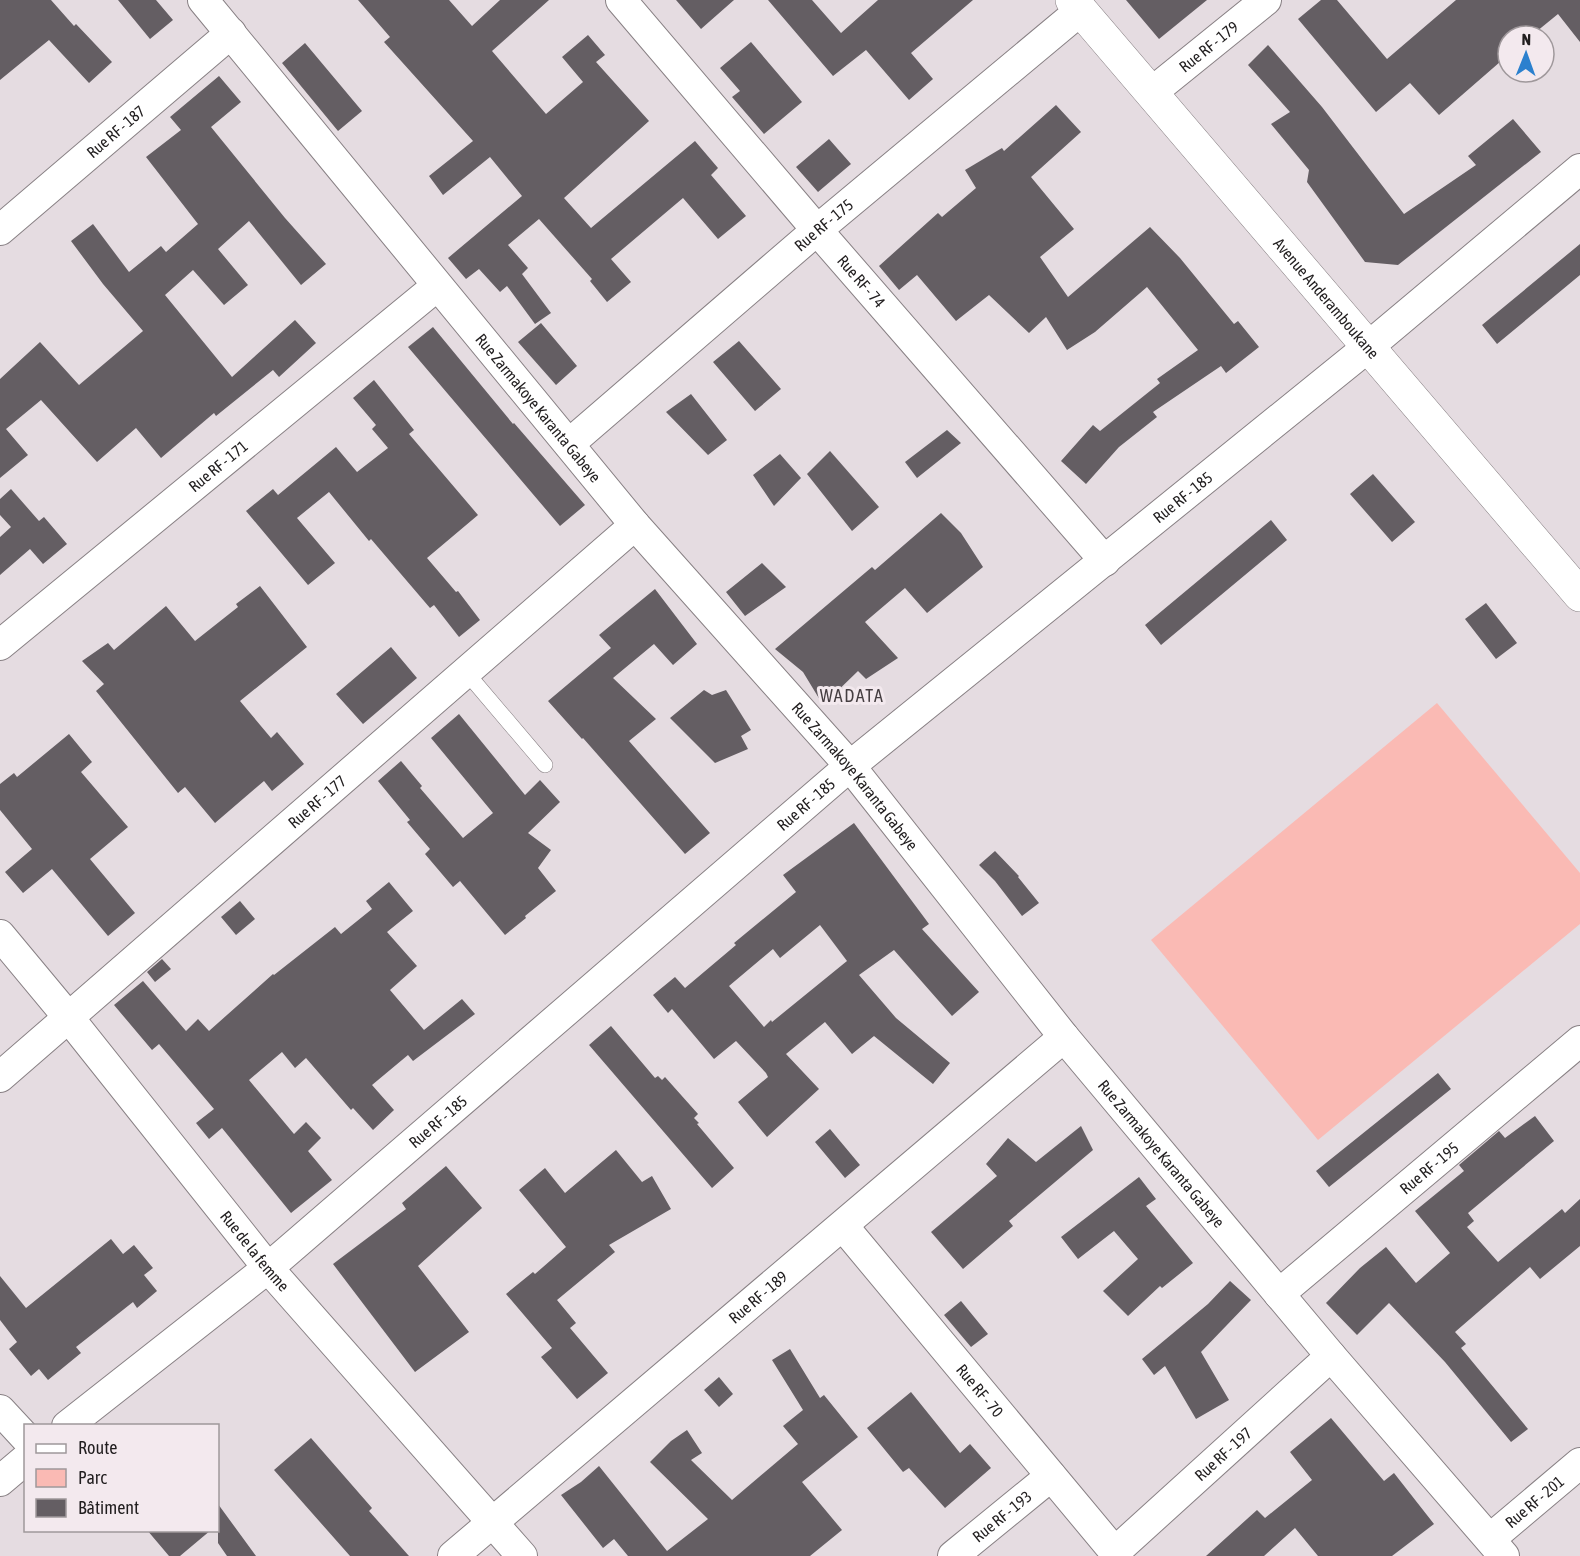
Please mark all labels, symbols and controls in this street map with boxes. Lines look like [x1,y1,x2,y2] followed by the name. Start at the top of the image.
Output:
[1175,17,1242,76] street label: Rue RF - 179
[1496,24,1556,84] north arrow
[1521,30,1531,48] text: N
[83,102,148,161] street label: Rue RF - 187
[791,195,856,254] street label: Rue RF - 175
[1270,234,1383,362] street label: Avenue Anderamboukane
[834,251,889,311] street label: Rue RF - 74
[472,330,605,486] street label: Rue Zarmakoye Karanta Gabeye
[185,437,251,495] street label: Rue RF - 171
[1149,468,1216,526] street label: Rue RF - 185
[820,685,884,706] district label: WADATA
[789,699,922,854] street label: Rue Zarmakoye Karanta Gabeye
[284,771,350,831] street label: Rue RF - 177
[773,774,839,834] street label: Rue RF - 185
[1095,1076,1228,1231] street label: Rue Zarmakoye Karanta Gabeye
[405,1092,471,1151] street label: Rue RF - 185
[1396,1138,1462,1198] street label: Rue RF - 195
[217,1207,293,1295] street label: Rue de la femme
[725,1267,791,1327] street label: Rue RF - 189
[953,1360,1007,1420] street label: Rue RF - 70
[1191,1423,1255,1484] street label: Rue RF - 197
[24,1424,219,1532] legend
[78,1437,117,1458] text: Route
[78,1467,107,1488] text: Parc
[1501,1472,1567,1531] street label: Rue RF - 201
[969,1487,1035,1545] street label: Rue RF - 193
[78,1497,139,1518] text: Bâtiment

